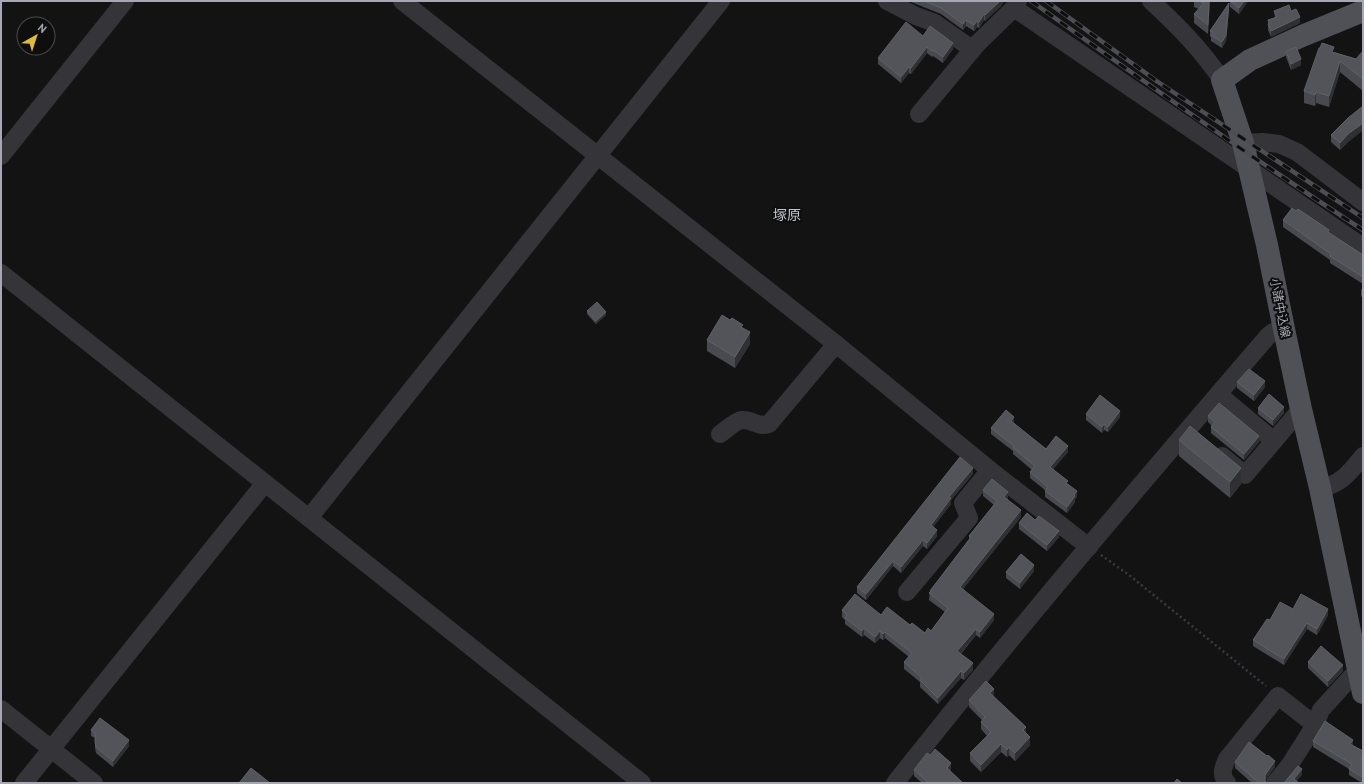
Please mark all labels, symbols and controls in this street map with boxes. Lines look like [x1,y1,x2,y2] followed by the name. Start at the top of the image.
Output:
[16,16,56,56] north arrow
[35,21,50,36] text: N
[773,206,801,224] district label: 塚原
[1267,277,1294,339] street label: 小諸中込線

